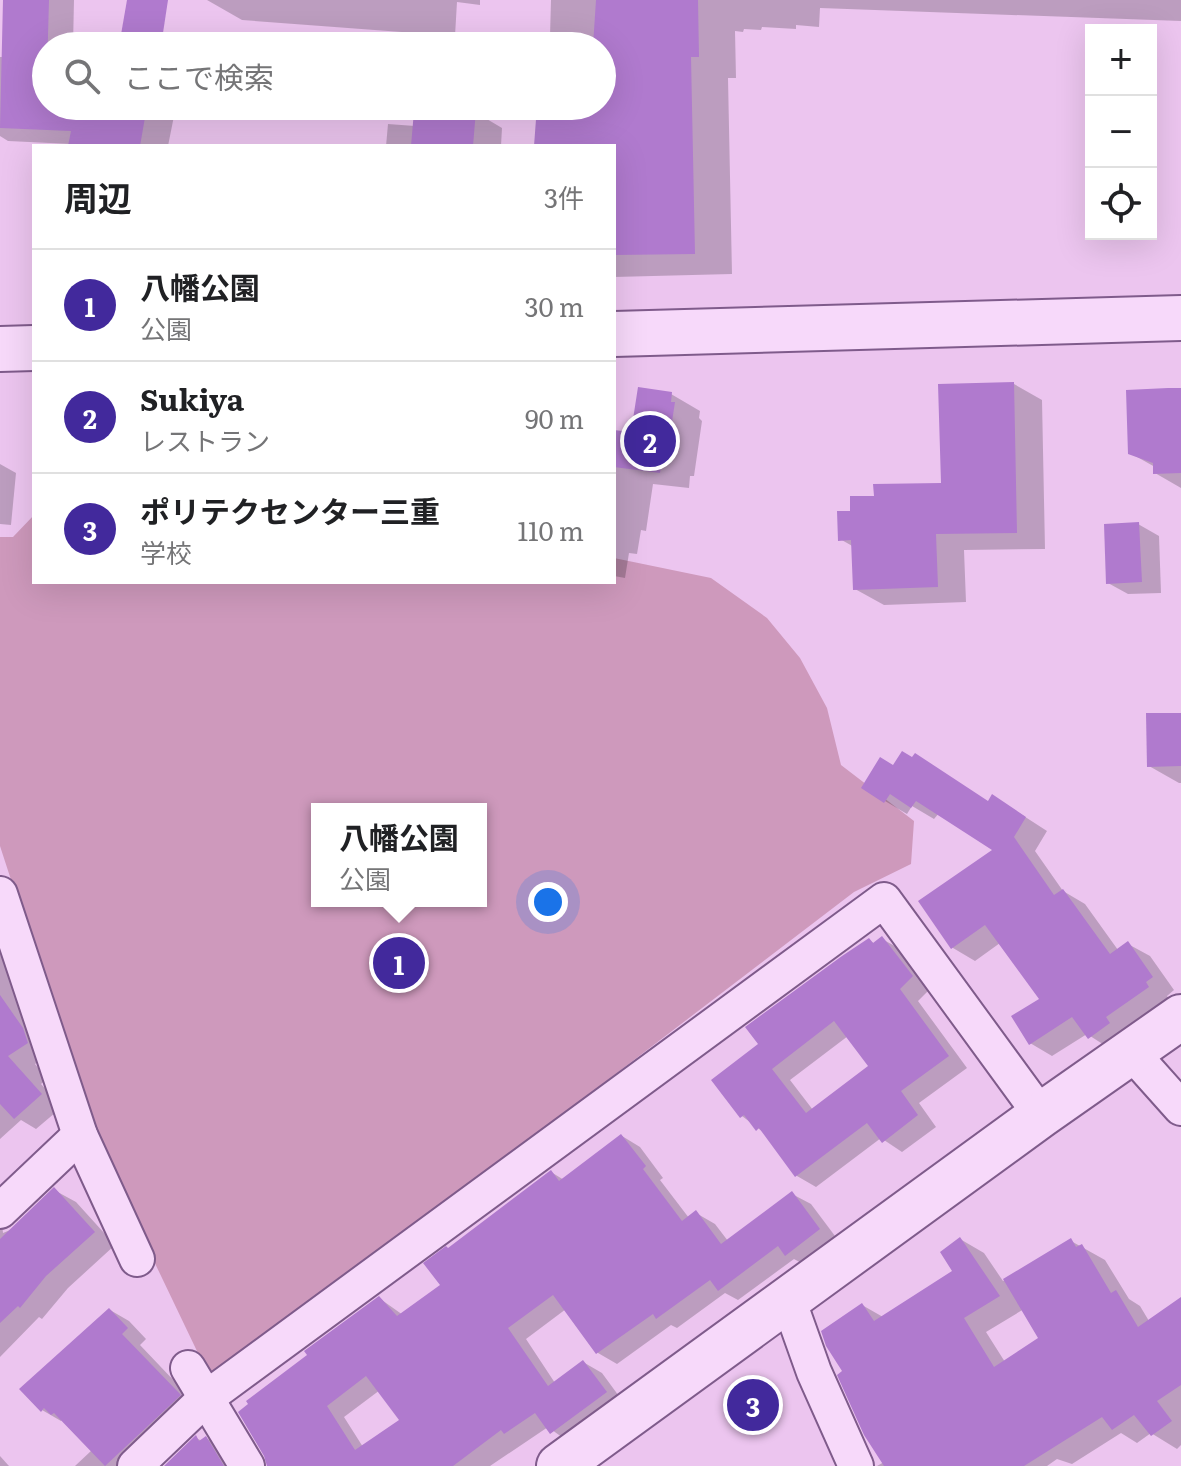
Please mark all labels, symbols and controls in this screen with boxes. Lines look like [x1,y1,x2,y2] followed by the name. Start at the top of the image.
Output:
[1085,24,1157,240] map controls
[1085,24,1157,96] button: +
[32,32,616,120] search box
[60,54,104,98] icon: search
[124,54,274,98] text: ここで検索
[1085,96,1157,168] button: −
[1085,168,1157,240] button: locate
[64,171,132,221] text: 周辺
[544,177,584,216] text: 3件
[140,264,260,308] text: 八幡公園
[85,286,95,325] text: 1
[524,286,584,325] text: 30 m
[140,308,192,347] text: 公園
[140,376,244,420] text: Sukiya
[83,398,97,437] text: 2
[525,398,584,437] text: 90 m
[624,411,676,471] pin: 2
[140,420,270,459] text: レストラン
[140,488,440,532] text: ポリテクセンター三重
[83,510,97,549] text: 3
[517,510,584,549] text: 110 m
[140,532,192,571] text: 学校
[311,803,487,907] popup
[339,814,459,858] text: 八幡公園
[339,858,391,897] text: 公園
[528,882,568,922] your location
[373,933,425,993] pin: 1
[727,1375,779,1435] pin: 3

